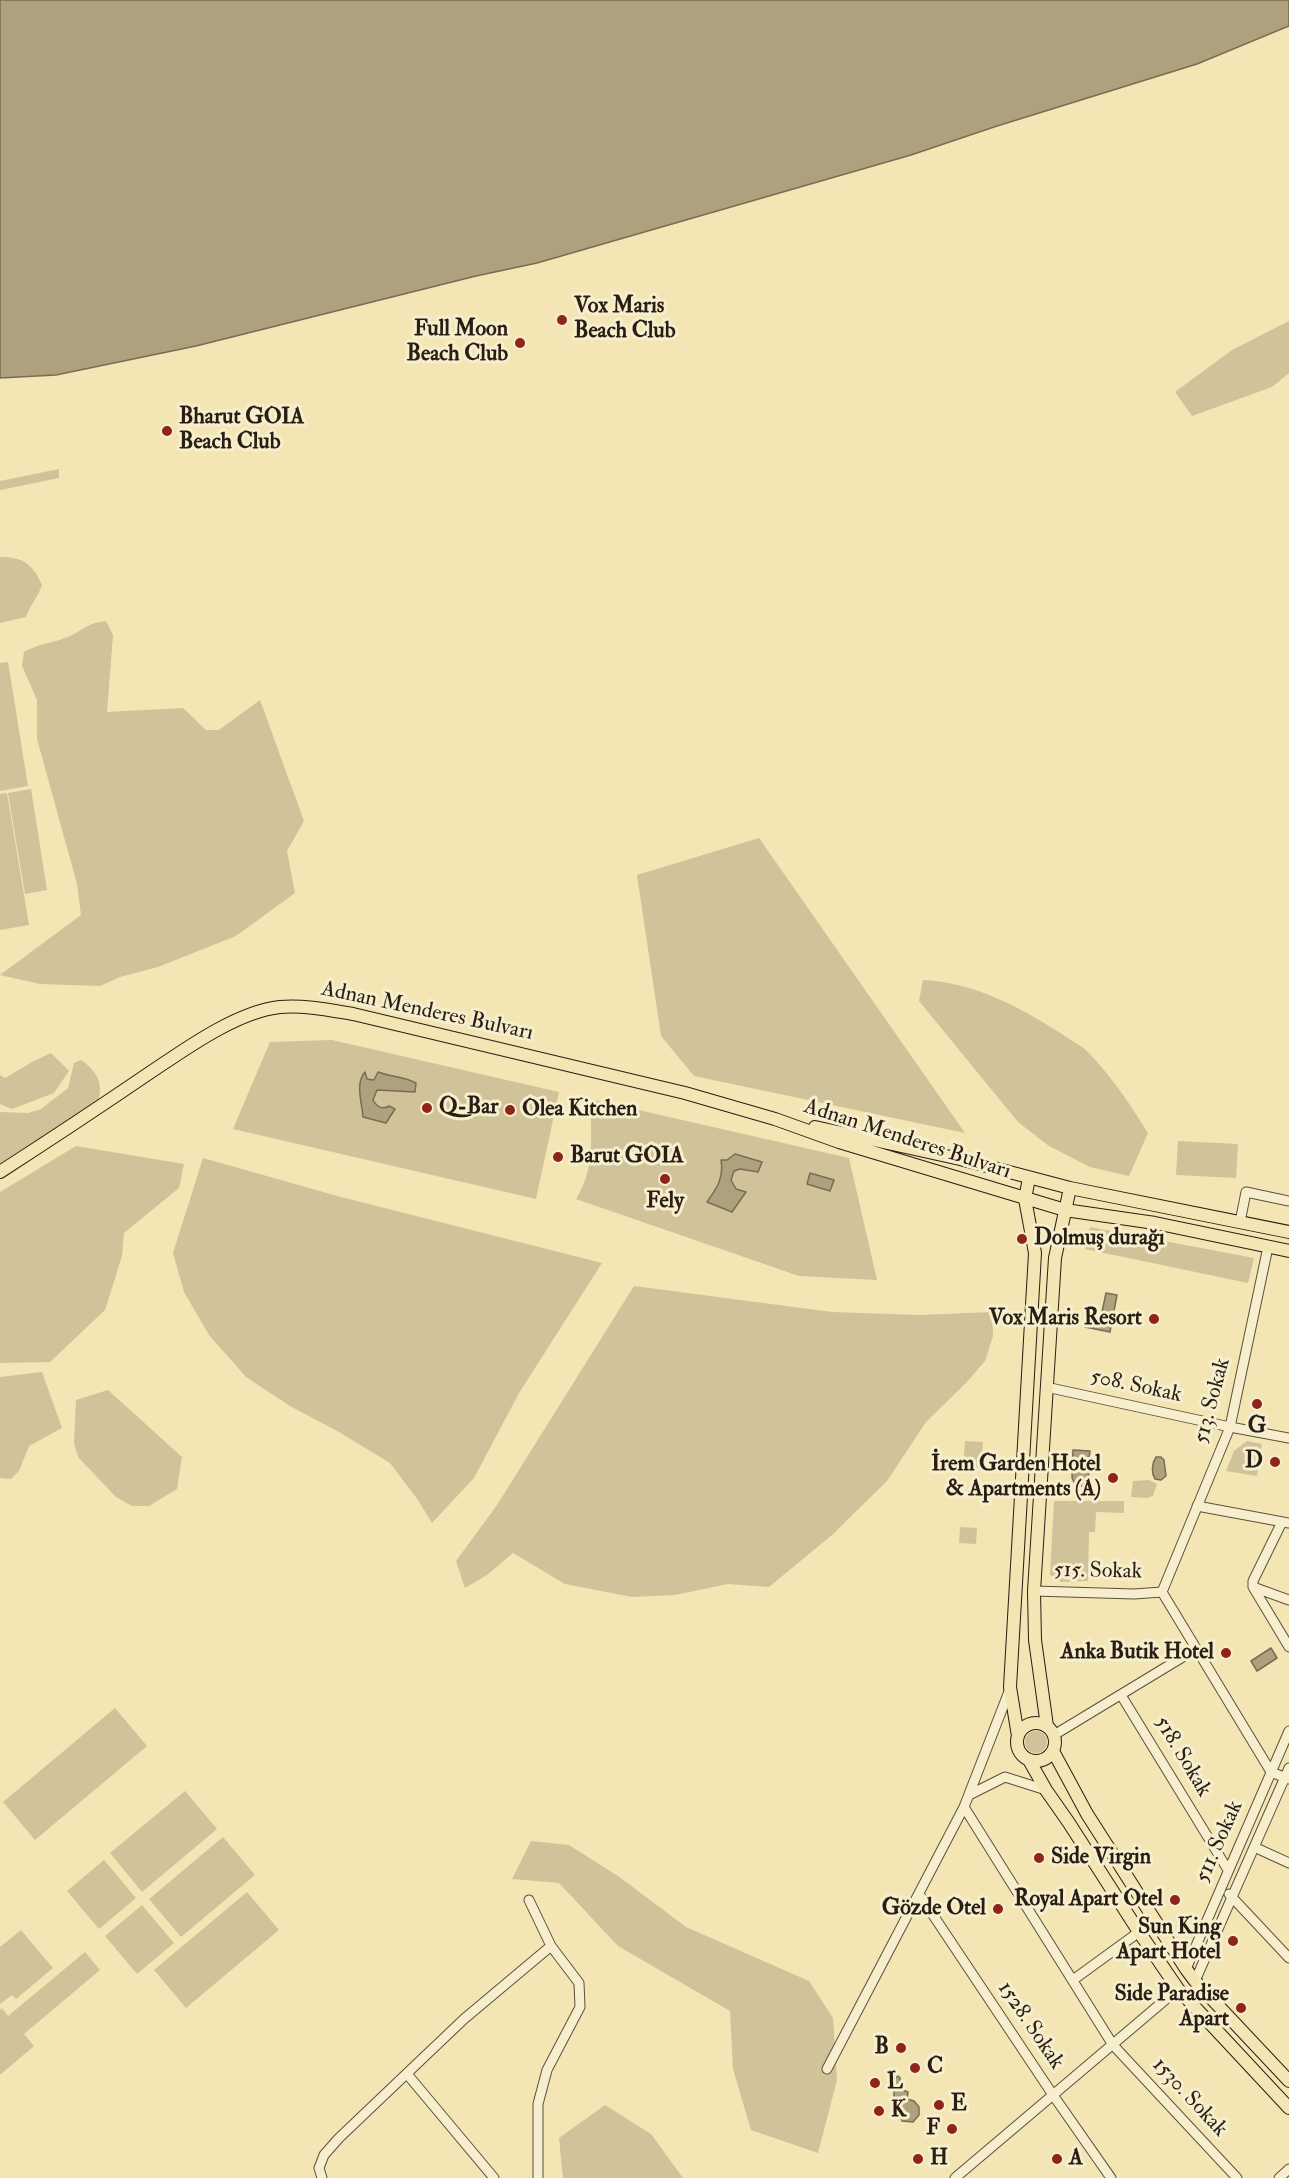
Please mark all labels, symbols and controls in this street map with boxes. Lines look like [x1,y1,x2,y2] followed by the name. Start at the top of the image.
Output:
[574,294,675,346] place label: Vox Maris Beach Club
[555,313,569,327] marker: Vox Maris Beach Club
[407,317,508,368] place label: Full Moon Beach Club
[513,336,527,350] marker: Full Moon Beach Club
[179,405,304,457] place label: Bharut GOIA Beach Club
[160,424,174,438] marker: Bharut GOIA Beach Club
[319,977,535,1047] street label: Adnan Menderes Bulvarı
[800,1094,1014,1186] street label: Adnan Menderes Bulvarı
[439,1095,499,1121] place label: Q-Bar
[522,1097,637,1123] place label: Olea Kitchen
[420,1101,434,1115] marker: Q-Bar
[503,1103,517,1117] marker: Olea Kitchen
[570,1144,684,1170] place label: Barut GOIA
[551,1150,565,1164] marker: Barut GOIA
[658,1172,672,1186] marker: Fely
[646,1189,684,1215] place label: Fely
[1034,1226,1165,1252] place label: Dolmuş durağı
[1015,1232,1029,1246] marker: Dolmuş durağı
[989,1306,1142,1332] place label: Vox Maris Resort
[1147,1312,1161,1326] marker: Vox Maris Resort
[1189,1355,1237,1447] street label: 513. Sokak
[1088,1364,1184,1410] street label: 508. Sokak
[1250,1397,1264,1411] marker: G
[1248,1414,1266,1440] place label: G
[1245,1449,1263,1475] place label: D
[931,1452,1101,1504] place label: İrem Garden Hotel & Apartments (A)
[1268,1455,1282,1469] marker: D
[1106,1471,1120,1485] marker: İrem Garden Hotel & Apartments (A)
[1054,1558,1142,1586] street label: 515. Sokak
[1060,1640,1214,1666] place label: Anka Butik Hotel
[1219,1646,1233,1660] marker: Anka Butik Hotel
[1148,1712,1216,1802] street label: 518. Sokak
[1190,1797,1250,1887] street label: 511. Sokak
[1051,1845,1151,1871] place label: Side Virgin
[1032,1851,1046,1865] marker: Side Virgin
[1014,1887,1163,1913] place label: Royal Apart Otel
[1168,1893,1182,1907] marker: Royal Apart Otel
[882,1896,986,1922] place label: Gözde Otel
[991,1902,1005,1916] marker: Gözde Otel
[1117,1915,1221,1966] place label: Sun King Apart Hotel
[1226,1934,1240,1948] marker: Sun King Apart Hotel
[991,1977,1069,2075] street label: 1528. Sokak
[1114,1982,1229,2034] place label: Side Paradise Apart
[1234,2001,1248,2015] marker: Side Paradise Apart
[875,2035,889,2061] place label: B
[894,2041,908,2055] marker: B
[1146,2053,1232,2143] street label: 1530. Sokak
[927,2055,943,2081] place label: C
[908,2061,922,2075] marker: C
[887,2070,903,2096] place label: L
[868,2076,882,2090] marker: L
[951,2092,967,2118] place label: E
[891,2098,906,2124] place label: K
[932,2098,946,2112] marker: E
[872,2104,886,2118] marker: K
[926,2116,940,2142] place label: F
[945,2122,959,2136] marker: F
[930,2146,948,2172] place label: H
[1069,2146,1083,2172] place label: A
[911,2152,925,2166] marker: H
[1050,2152,1064,2166] marker: A

